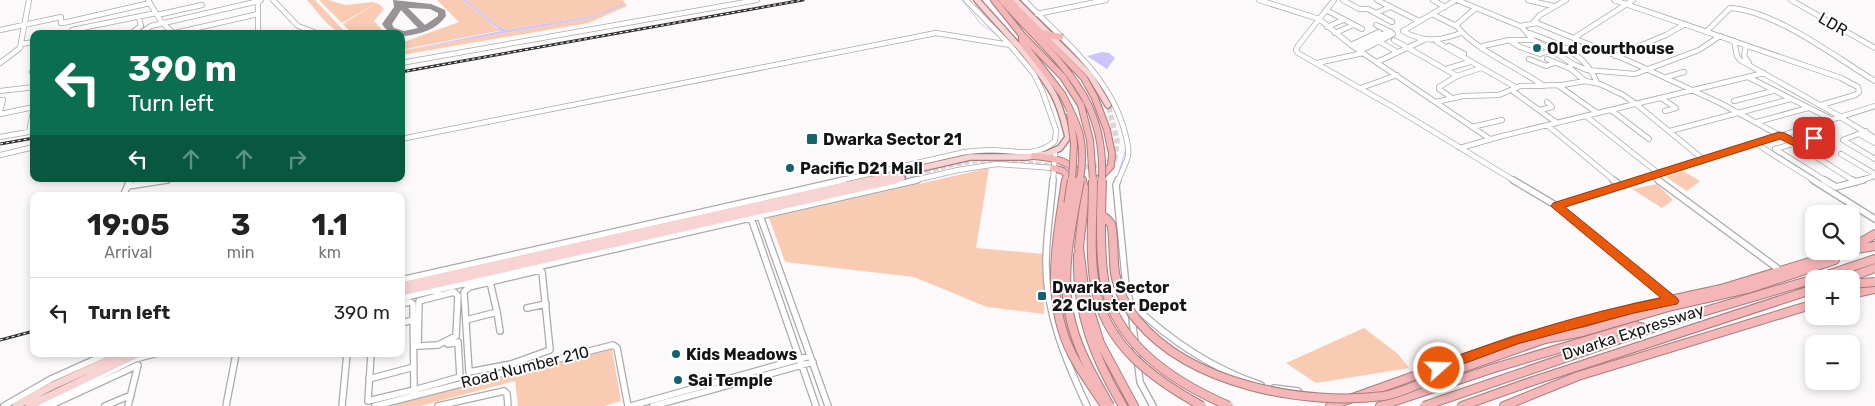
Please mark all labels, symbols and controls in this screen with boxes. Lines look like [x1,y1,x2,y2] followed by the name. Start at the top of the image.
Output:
[1815,8,1851,40] street label: LDR
[1547,39,1674,58] place label: OLd courthouse
[1531,42,1543,54] marker: OLd courthouse
[128,48,237,90] text: 390 m
[45,50,110,115] icon: left
[128,90,214,117] text: Turn left
[1793,117,1835,159] pin
[1800,124,1828,152] icon: arrive
[823,130,962,149] place label: Dwarka Sector 21
[805,132,819,146] marker: Dwarka Sector 21
[124,145,152,173] icon: left
[177,145,205,173] icon: ahead
[230,145,258,173] icon: ahead
[283,145,311,173] icon: right
[800,159,923,178] place label: Pacific D21 Mall
[784,162,796,174] marker: Pacific D21 Mall
[1805,205,1860,390] map controls
[1805,205,1860,260] button: search
[87,207,170,243] text: 19:05
[231,207,251,243] text: 3
[312,207,348,243] text: 1.1
[104,243,152,262] text: Arrival
[227,243,255,262] text: min
[318,243,341,262] text: km
[1805,270,1860,325] button: +
[1052,278,1187,315] place label: Dwarka Sector 22 Cluster Depot
[1036,290,1048,302] marker: Dwarka Sector 22 Cluster Depot
[45,299,73,327] icon: left
[1560,300,1707,364] street label: Dwarka Expressway
[88,301,170,324] text: Turn left
[334,301,390,324] text: 390 m
[1805,335,1860,390] button: −
[1412,341,1464,393] position arrow
[459,342,591,392] street label: Road Number 210
[686,345,798,364] place label: Kids Meadows
[670,348,682,360] marker: Kids Meadows
[688,371,773,390] place label: Sai Temple
[672,374,684,386] marker: Sai Temple

